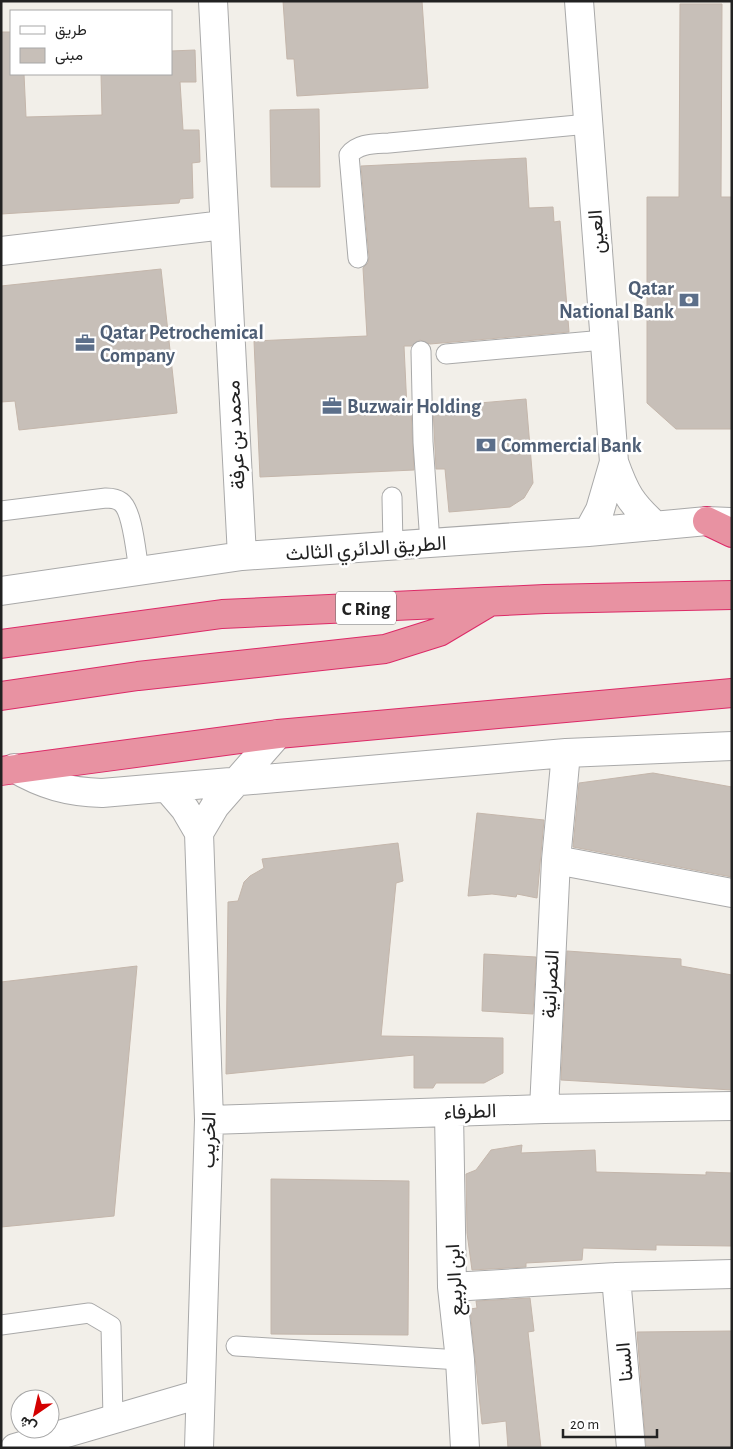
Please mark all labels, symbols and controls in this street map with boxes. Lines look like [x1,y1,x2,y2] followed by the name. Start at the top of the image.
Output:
[10,10,172,75] legend
[55,23,87,40] text: طريق
[55,48,83,65] text: مبنى
[585,209,610,255] street label: العين
[559,279,674,322] place label: Qatar National Bank
[678,289,700,311] bank icon: Qatar National Bank
[100,323,264,366] place label: Qatar Petrochemical Company
[74,332,96,354] office icon: Qatar Petrochemical Company
[223,380,251,490] street label: محمد بن عرفة
[321,395,343,417] office icon: Buzwair Holding
[347,397,482,417] place label: Buzwair Holding
[475,434,497,456] bank icon: Commercial Bank
[501,436,642,456] place label: Commercial Bank
[285,533,448,571] street label: الطريق الدائري الثالث
[336,592,396,624] road number: C Ring
[539,949,565,1019] street label: النصرانية
[443,1101,497,1125] street label: الطرفاء
[199,1112,221,1169] street label: الخريب
[443,1243,470,1316] street label: ابن الربيع
[613,1341,637,1382] street label: السنا
[10,1389,60,1439] north arrow
[563,1406,657,1438] scale bar
[17,1413,40,1434] text: ش
[570,1417,599,1432] text: 20 m

